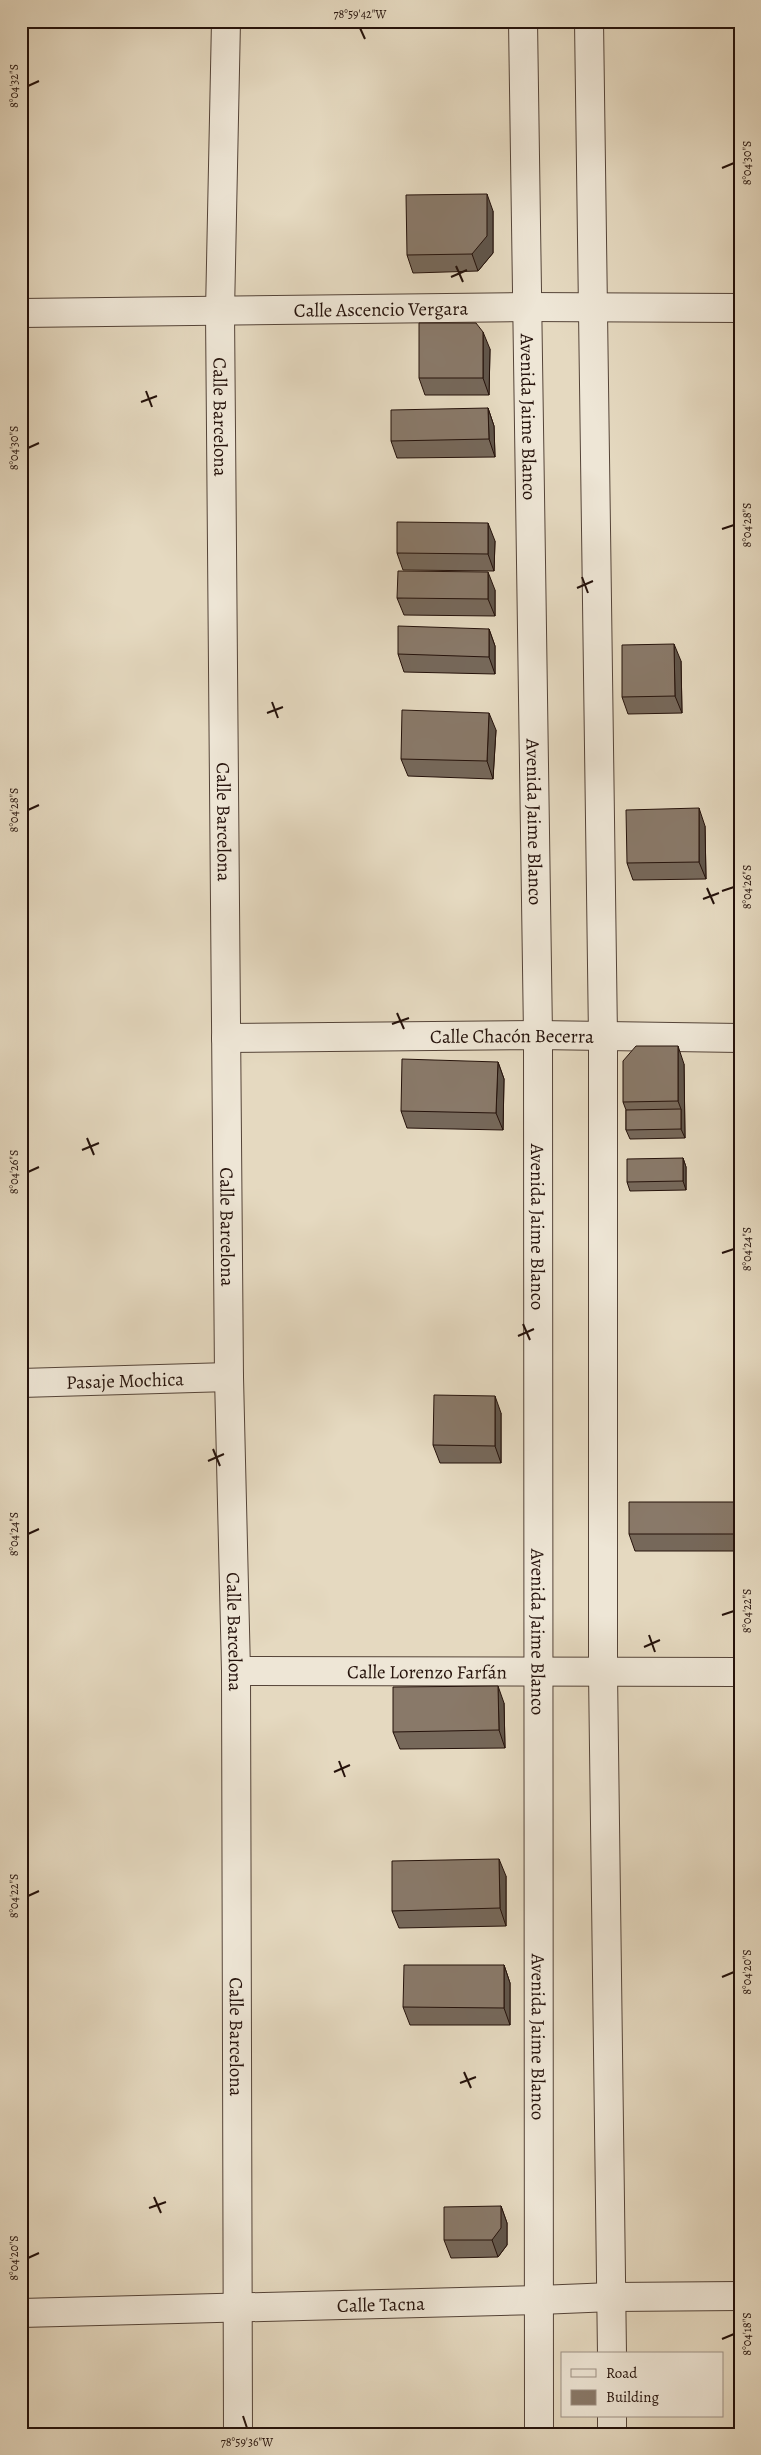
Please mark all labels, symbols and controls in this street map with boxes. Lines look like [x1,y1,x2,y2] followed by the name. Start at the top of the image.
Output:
[333,6,387,22] text: 78°59'42"W
[6,64,22,108] text: 8°04'32"S
[739,141,755,185] text: 8°04'30"S
[294,296,469,324] street label: Calle Ascencio Vergara
[514,333,542,500] street label: Avenida Jaime Blanco
[206,357,233,477] street label: Calle Barcelona
[6,426,22,470] text: 8°04'30"S
[739,503,755,547] text: 8°04'28"S
[520,738,548,905] street label: Avenida Jaime Blanco
[210,762,237,882] street label: Calle Barcelona
[6,788,22,832] text: 8°04'28"S
[739,865,755,909] text: 8°04'26"S
[430,1023,594,1050] street label: Calle Chacón Becerra
[524,1143,550,1310] street label: Avenida Jaime Blanco
[6,1150,22,1194] text: 8°04'26"S
[213,1167,240,1287] street label: Calle Barcelona
[739,1227,755,1271] text: 8°04'24"S
[66,1366,184,1396] street label: Pasaje Mochica
[6,1512,22,1556] text: 8°04'24"S
[524,1548,550,1715] street label: Avenida Jaime Blanco
[220,1572,248,1692] street label: Calle Barcelona
[739,1589,755,1633] text: 8°04'22"S
[347,1659,507,1686] street label: Calle Lorenzo Farfán
[6,1874,22,1918] text: 8°04'22"S
[739,1949,755,1995] text: 8°04'20"S
[525,1953,551,2120] street label: Avenida Jaime Blanco
[223,1977,249,2097] street label: Calle Barcelona
[6,2235,22,2281] text: 8°04'20"S
[337,2291,425,2319] street label: Calle Tacna
[739,2312,755,2356] text: 8°04'18"S
[561,2352,724,2418] legend
[606,2363,638,2383] text: Road
[606,2387,659,2407] text: Building
[221,2434,274,2450] text: 78°59'36"W

